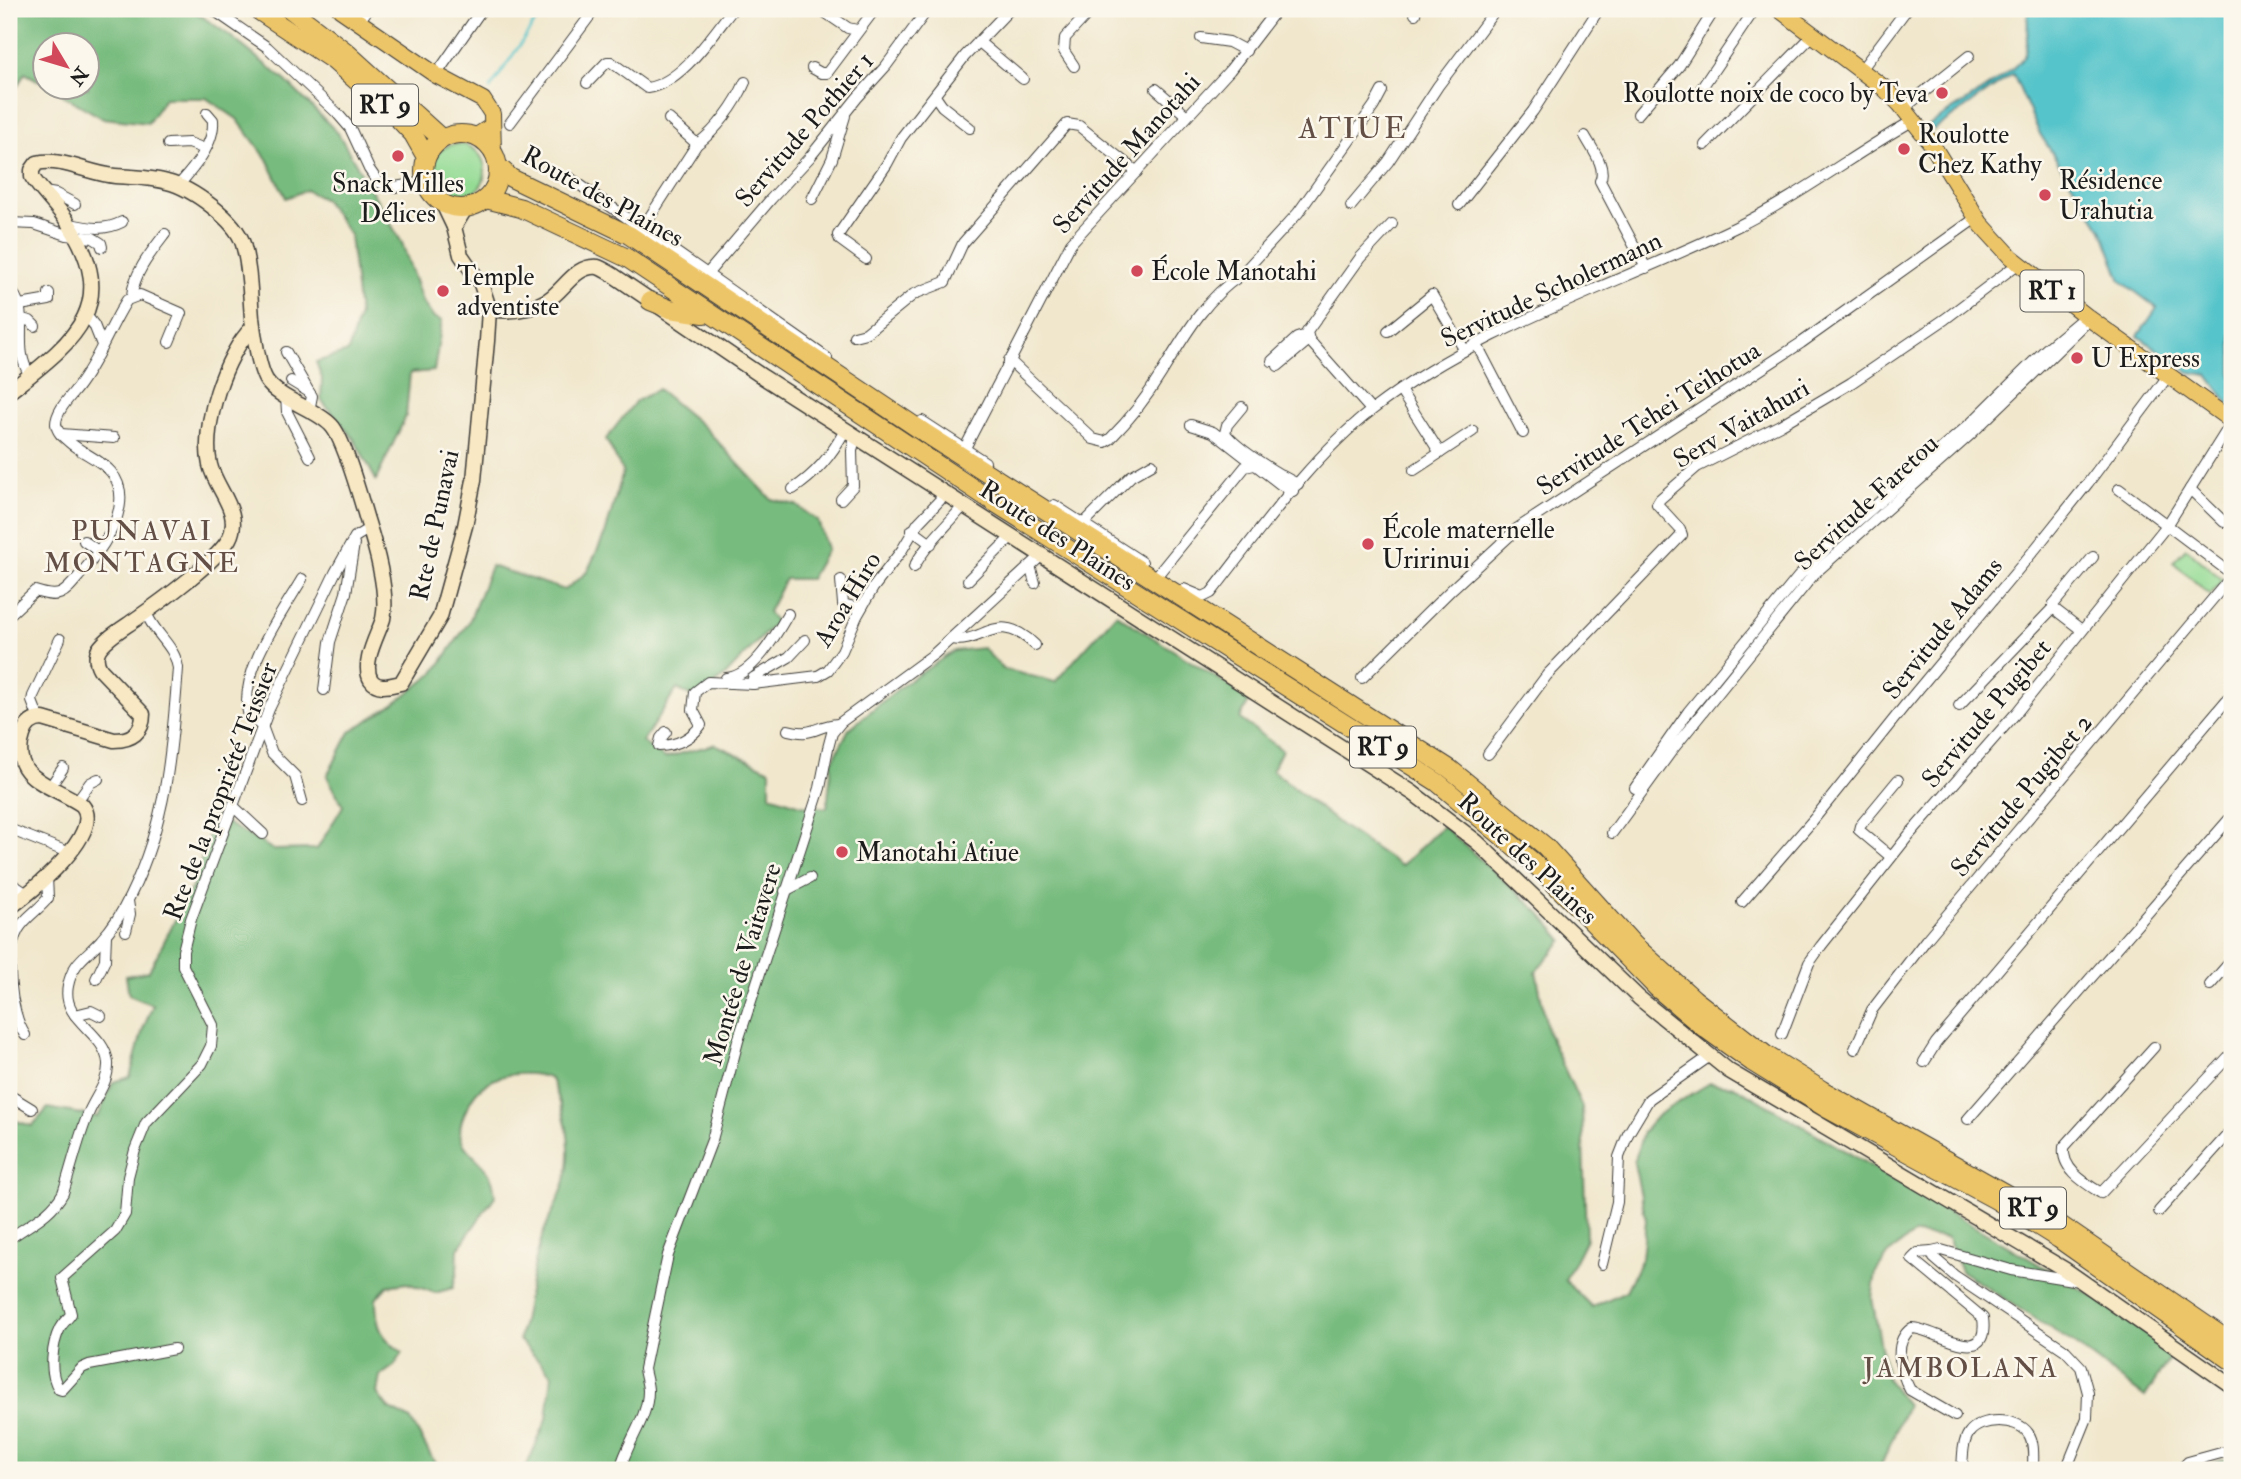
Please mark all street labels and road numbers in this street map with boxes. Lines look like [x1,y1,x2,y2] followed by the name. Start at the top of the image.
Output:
[729,45,881,214] street label: Servitude Pothier 1
[1046,67,1207,241] street label: Servitude Manotahi
[352,84,418,125] road number: RT 9
[516,139,689,254] street label: Route des Plaines
[1436,225,1667,355] street label: Servitude Scholermann
[2021,270,2084,312] road number: RT 1
[1531,334,1767,503] street label: Servitude Tehei Teihotua
[1668,372,1815,476] street label: Serv .Vaitahuri
[1788,428,1945,578] street label: Servitude Faretou
[403,447,467,604] street label: Rte de Punavai
[973,473,1142,598] street label: Route des Plaines
[807,546,889,654] street label: Aroa Hiro
[1876,551,2010,706] street label: Servitude Adams
[1915,633,2058,795] street label: Servitude Pugibet
[157,657,286,926] street label: Rte de la propriété Teissier
[1944,708,2099,884] street label: Servitude Pugibet 2
[1350,726,1416,768] road number: RT 9
[1451,786,1604,932] street label: Route des Plaines
[697,859,789,1069] street label: Montée de Vaitavere
[2000,1188,2066,1228] road number: RT 9

